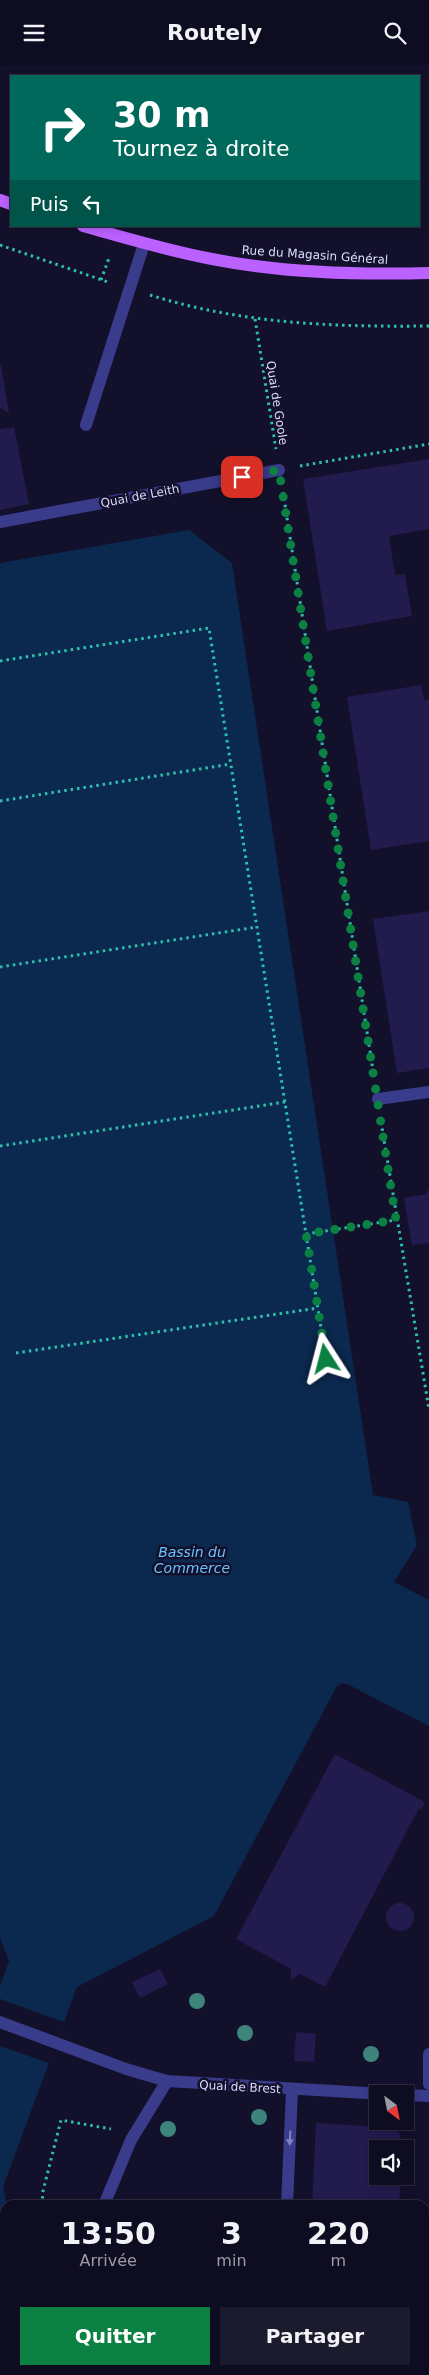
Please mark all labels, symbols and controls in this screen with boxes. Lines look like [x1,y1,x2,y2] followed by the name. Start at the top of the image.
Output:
[20,19,48,47] icon: menu
[381,19,409,47] icon: search
[167,20,262,45] text: Routely
[30,95,95,160] icon: right
[113,95,210,135] text: 30 m
[113,136,290,161] text: Tournez à droite
[78,190,106,218] icon: left
[30,193,68,215] text: Puis
[241,243,389,267] street label: Rue du Magasin Général
[263,360,291,446] street label: Quai de Goole
[221,456,263,498] pin
[228,463,256,491] icon: arrive
[99,482,181,510] street label: Quai de Leith
[299,1332,351,1384] position arrow
[154,1544,230,1576] water label: Bassin du Commerce
[199,2078,281,2096] street label: Quai de Brest
[369,2085,414,2130] north arrow
[369,2085,414,2185] map controls
[285,2130,293,2146] one-way arrow
[369,2140,414,2185] button: sound
[60,2216,156,2251] text: 13:50
[221,2216,242,2251] text: 3
[307,2216,370,2251] text: 220
[79,2251,137,2270] text: Arrivée
[216,2251,247,2270] text: min
[330,2251,346,2270] text: m
[20,2307,210,2365] button: Quitter
[220,2307,410,2365] button: Partager

